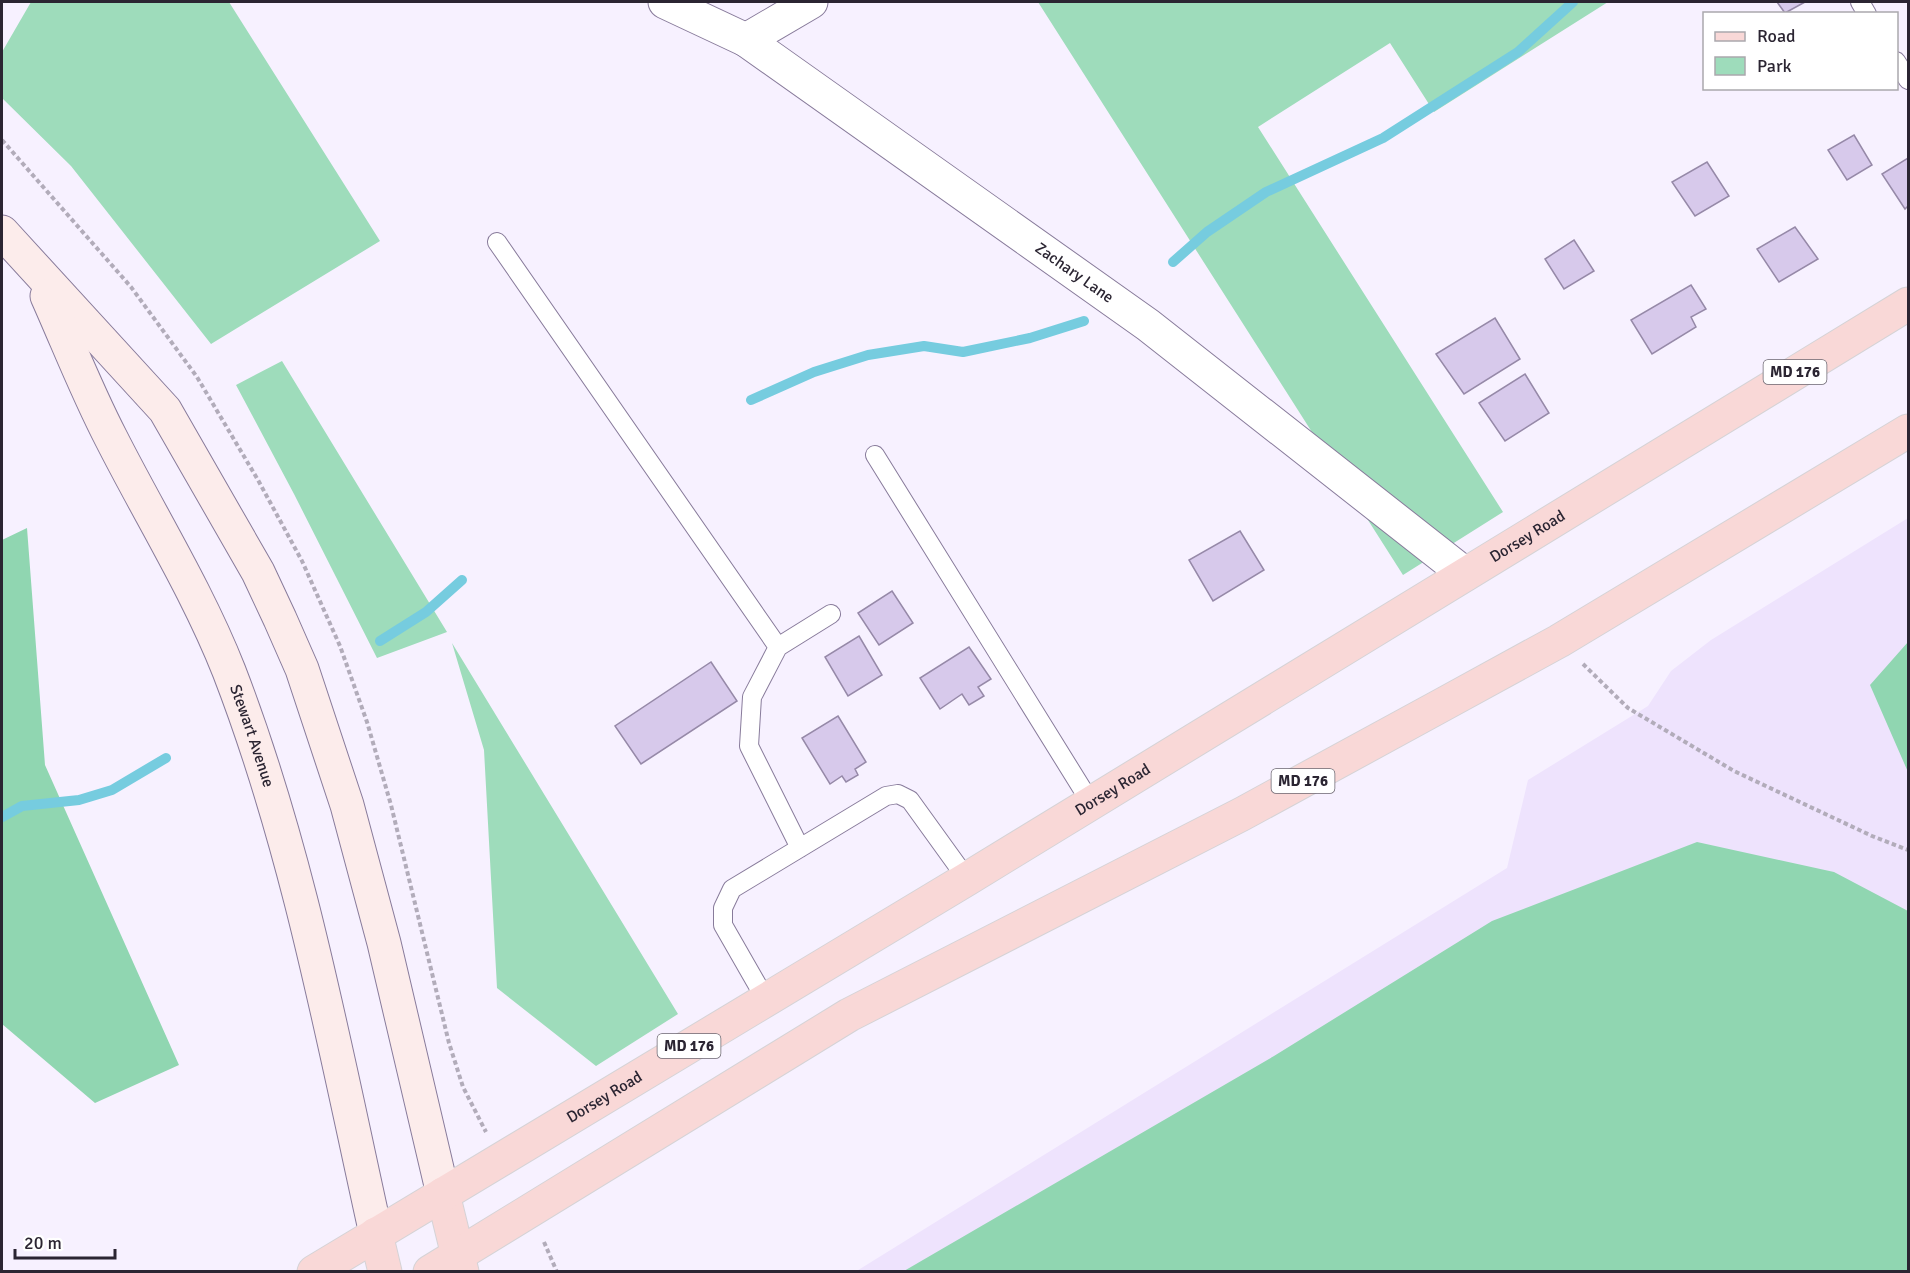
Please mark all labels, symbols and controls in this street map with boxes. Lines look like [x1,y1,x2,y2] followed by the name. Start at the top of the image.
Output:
[1703,12,1898,90] legend
[1757,25,1796,47] text: Road
[1757,55,1792,77] text: Park
[1031,238,1118,307] street label: Zachary Lane
[1764,360,1826,384] road number: MD 176
[1486,506,1569,567] street label: Dorsey Road
[225,682,279,790] street label: Stewart Avenue
[1071,759,1154,821] street label: Dorsey Road
[1272,769,1334,793] road number: MD 176
[658,1034,720,1058] road number: MD 176
[563,1067,646,1128] street label: Dorsey Road
[15,1222,116,1260] scale bar
[24,1232,62,1254] text: 20 m

